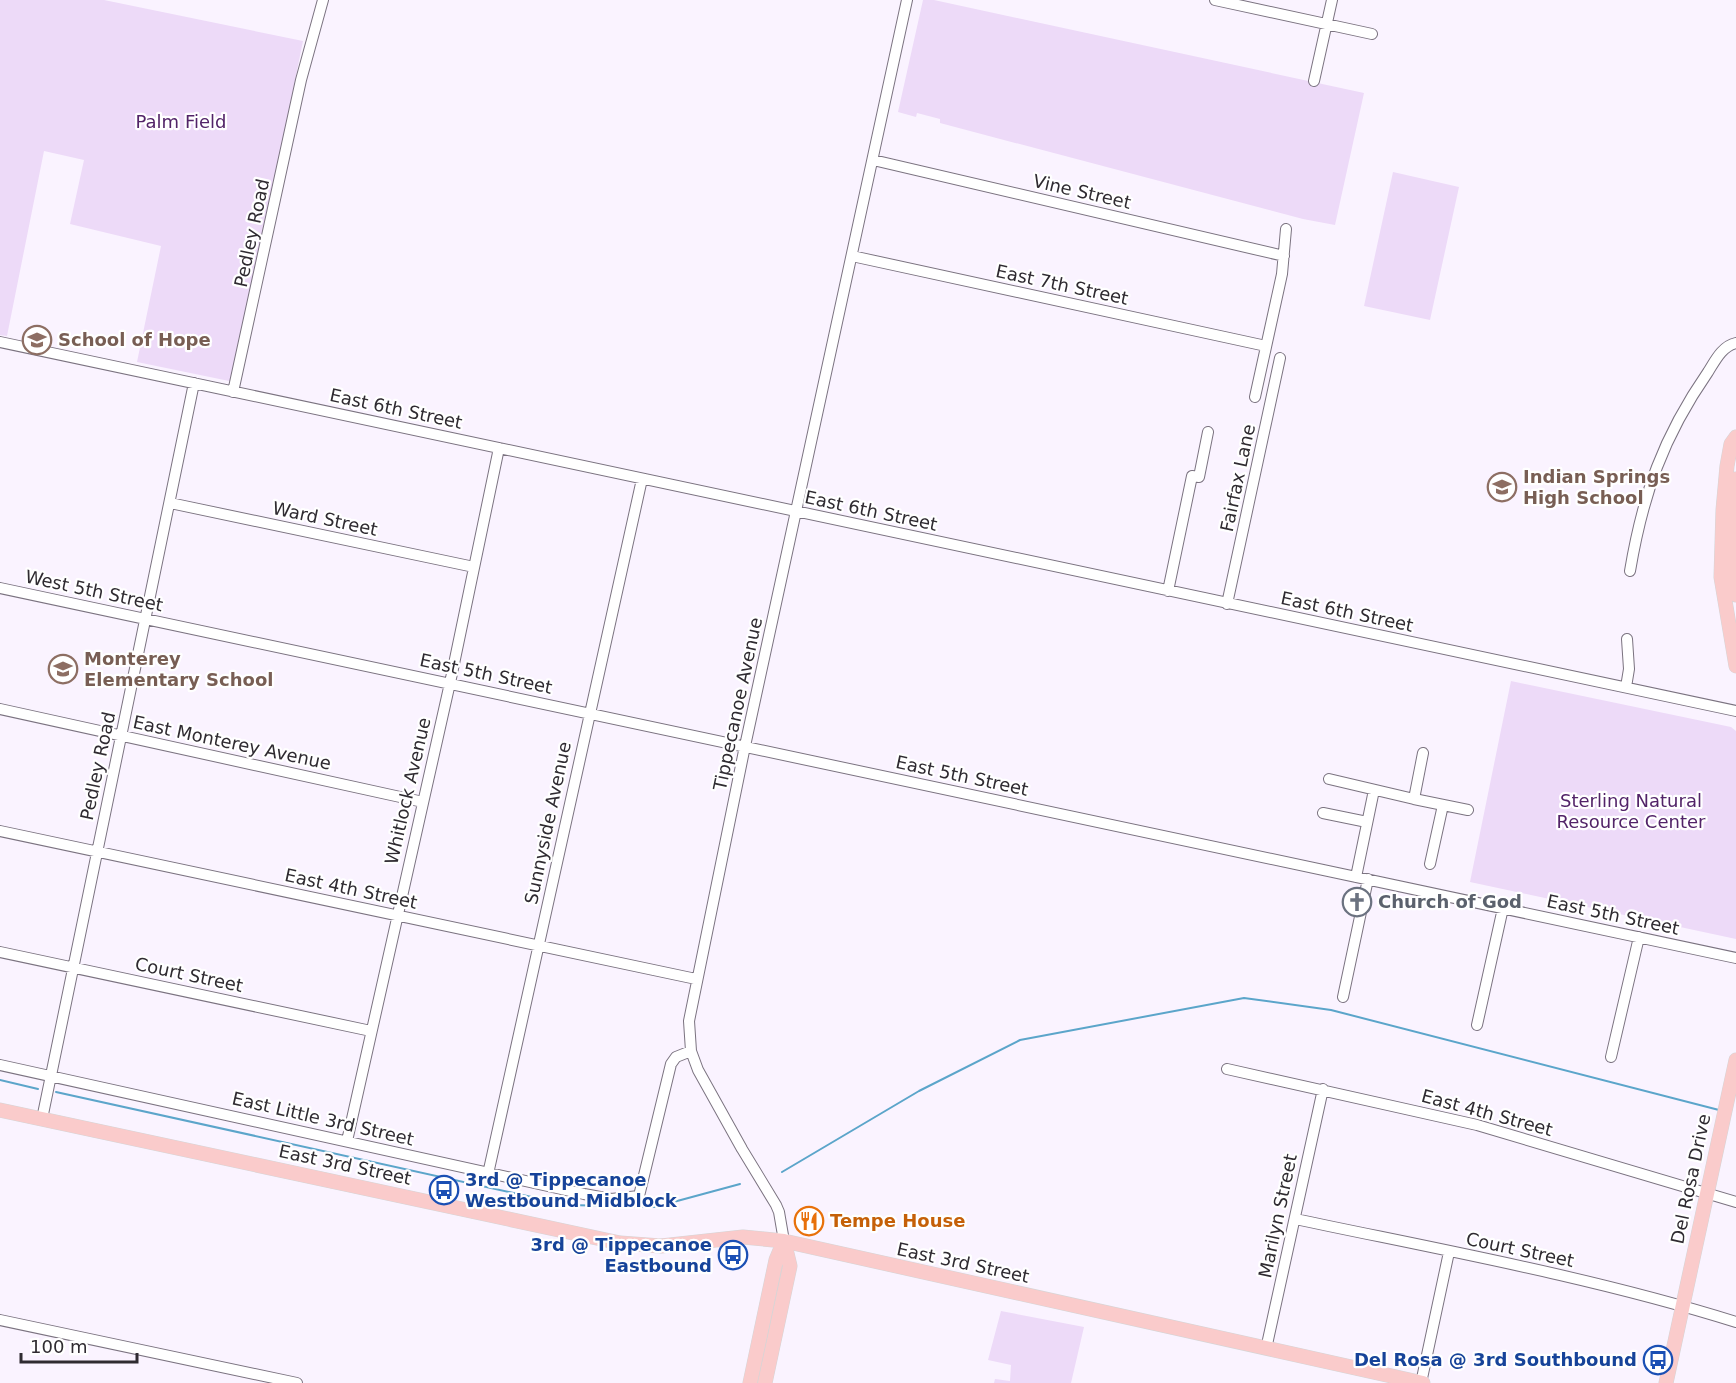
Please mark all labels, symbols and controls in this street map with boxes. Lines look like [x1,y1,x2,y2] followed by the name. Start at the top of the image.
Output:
[136,111,226,132] park label: Palm Field
[1031,170,1133,213] street label: Vine Street
[230,177,273,289] street label: Pedley Road
[994,260,1130,309] street label: East 7th Street
[21,324,53,356] school or university icon: School of Hope
[58,329,211,350] place label: School of Hope
[328,384,464,433] street label: East 6th Street
[1216,422,1259,534] street label: Fairfax Lane
[1523,466,1670,508] place label: Indian Springs High School
[1486,471,1518,503] school or university icon: Indian Springs High School
[803,486,939,535] street label: East 6th Street
[271,497,379,540] street label: Ward Street
[23,566,165,615] street label: West 5th Street
[1279,587,1415,636] street label: East 6th Street
[709,615,766,793] street label: Tippecanoe Avenue
[84,648,273,690] place label: Monterey Elementary School
[418,649,554,698] street label: East 5th Street
[47,653,79,685] school or university icon: Monterey Elementary School
[76,710,119,822] street label: Pedley Road
[131,711,333,774] street label: East Monterey Avenue
[380,715,435,866] street label: Whitlock Avenue
[520,740,575,906] street label: Sunnyside Avenue
[894,751,1030,800] street label: East 5th Street
[1557,790,1706,832] park label: Sterling Natural Resource Center
[283,864,419,913] street label: East 4th Street
[1341,886,1373,918] church icon: Church of God
[1545,890,1681,939] street label: East 5th Street
[1378,891,1522,912] place label: Church of God
[133,953,245,996] street label: Court Street
[1419,1085,1555,1140] street label: East 4th Street
[230,1087,416,1150] street label: East Little 3rd Street
[1666,1112,1715,1246] street label: Del Rosa Drive
[277,1140,413,1189] street label: East 3rd Street
[1254,1152,1301,1280] street label: Marilyn Street
[465,1169,678,1211] place label: 3rd @ Tippecanoe Westbound Midblock
[428,1174,460,1206] bus stop icon: 3rd @ Tippecanoe Westbound Midblock
[793,1205,825,1237] restaurant icon: Tempe House
[830,1210,965,1231] place label: Tempe House
[1464,1228,1576,1271] street label: Court Street
[531,1234,712,1276] place label: 3rd @ Tippecanoe Eastbound
[895,1238,1031,1287] street label: East 3rd Street
[717,1239,749,1271] bus stop icon: 3rd @ Tippecanoe Eastbound
[21,1326,136,1364] scale bar
[30,1336,88,1357] text: 100 m
[1642,1344,1674,1376] bus stop icon: Del Rosa @ 3rd Southbound
[1354,1349,1637,1370] place label: Del Rosa @ 3rd Southbound

